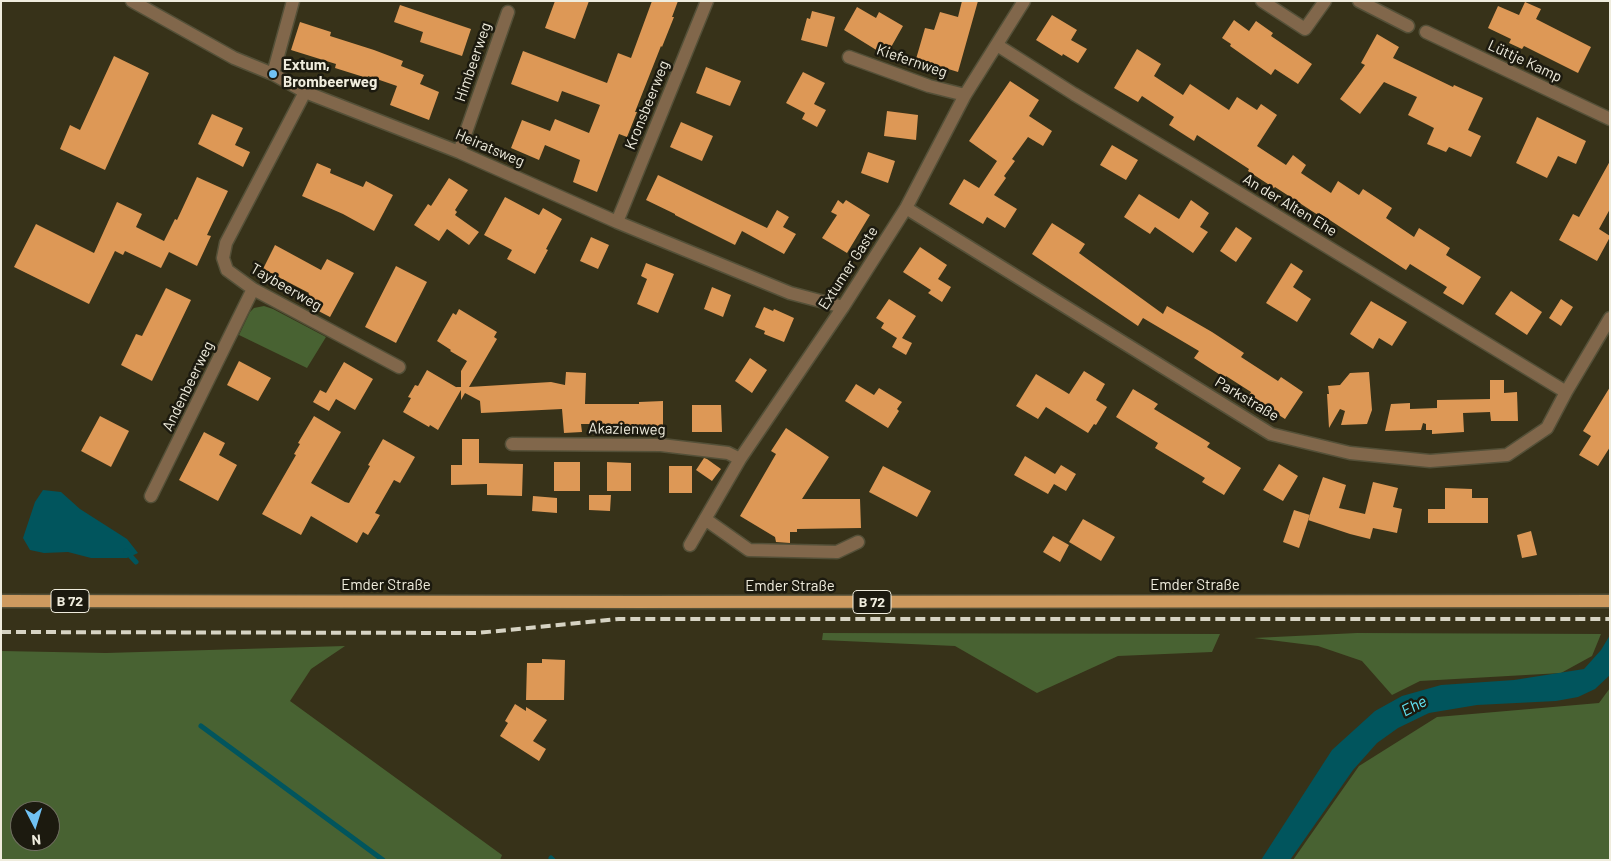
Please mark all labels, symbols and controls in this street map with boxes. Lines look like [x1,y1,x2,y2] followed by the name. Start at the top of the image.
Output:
[451,20,495,104] street label: Himbeerweg
[1485,36,1565,86] street label: Lüttje Kamp
[874,41,950,81] street label: Kiefernweg
[283,56,377,91] place label: Extum, Brombeerweg
[621,58,673,152] street label: Kronsbeerweg
[267,68,279,80] marker: Extum, Brombeerweg
[453,125,527,171] street label: Heiratsweg
[1240,170,1340,240] street label: An der Alten Ehe
[814,223,882,313] street label: Extumer Gaste
[247,259,325,315] street label: Taybeerweg
[158,338,218,434] street label: Andenbeerweg
[1212,373,1282,425] street label: Parkstraße
[588,419,666,439] street label: Akazienweg
[341,576,431,594] street label: Emder Straße
[1150,576,1240,594] street label: Emder Straße
[745,577,835,595] street label: Emder Straße
[51,590,89,612] road number: B 72
[853,590,891,614] road number: B 72
[1398,692,1430,720] water label: Ehe
[10,801,60,851] north arrow
[31,832,42,849] text: N

